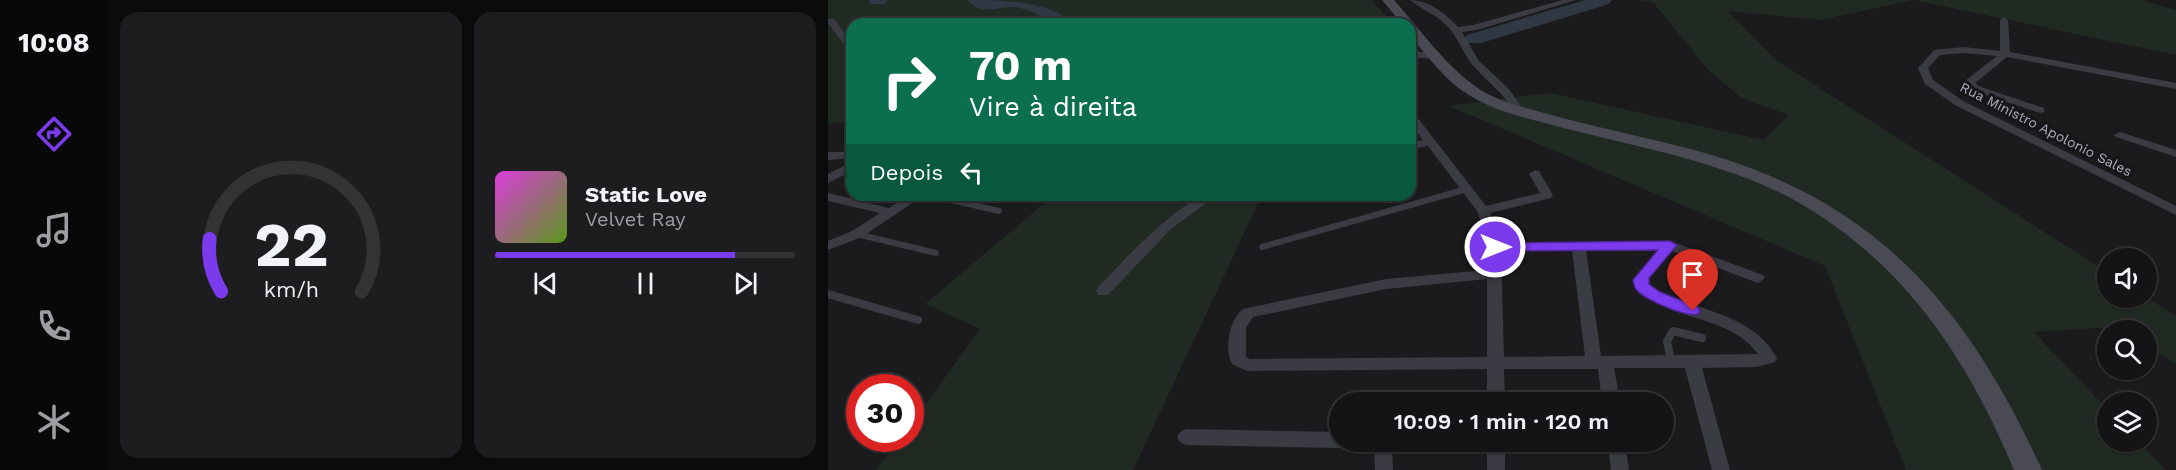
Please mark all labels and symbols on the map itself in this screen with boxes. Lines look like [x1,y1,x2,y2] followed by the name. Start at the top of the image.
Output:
[1957,79,2135,179] street label: Rua Ministro Apolonio Sales
[1463,215,1527,279] position arrow
[1667,249,1718,311] pin
[846,374,924,452] speed limit sign: 30

